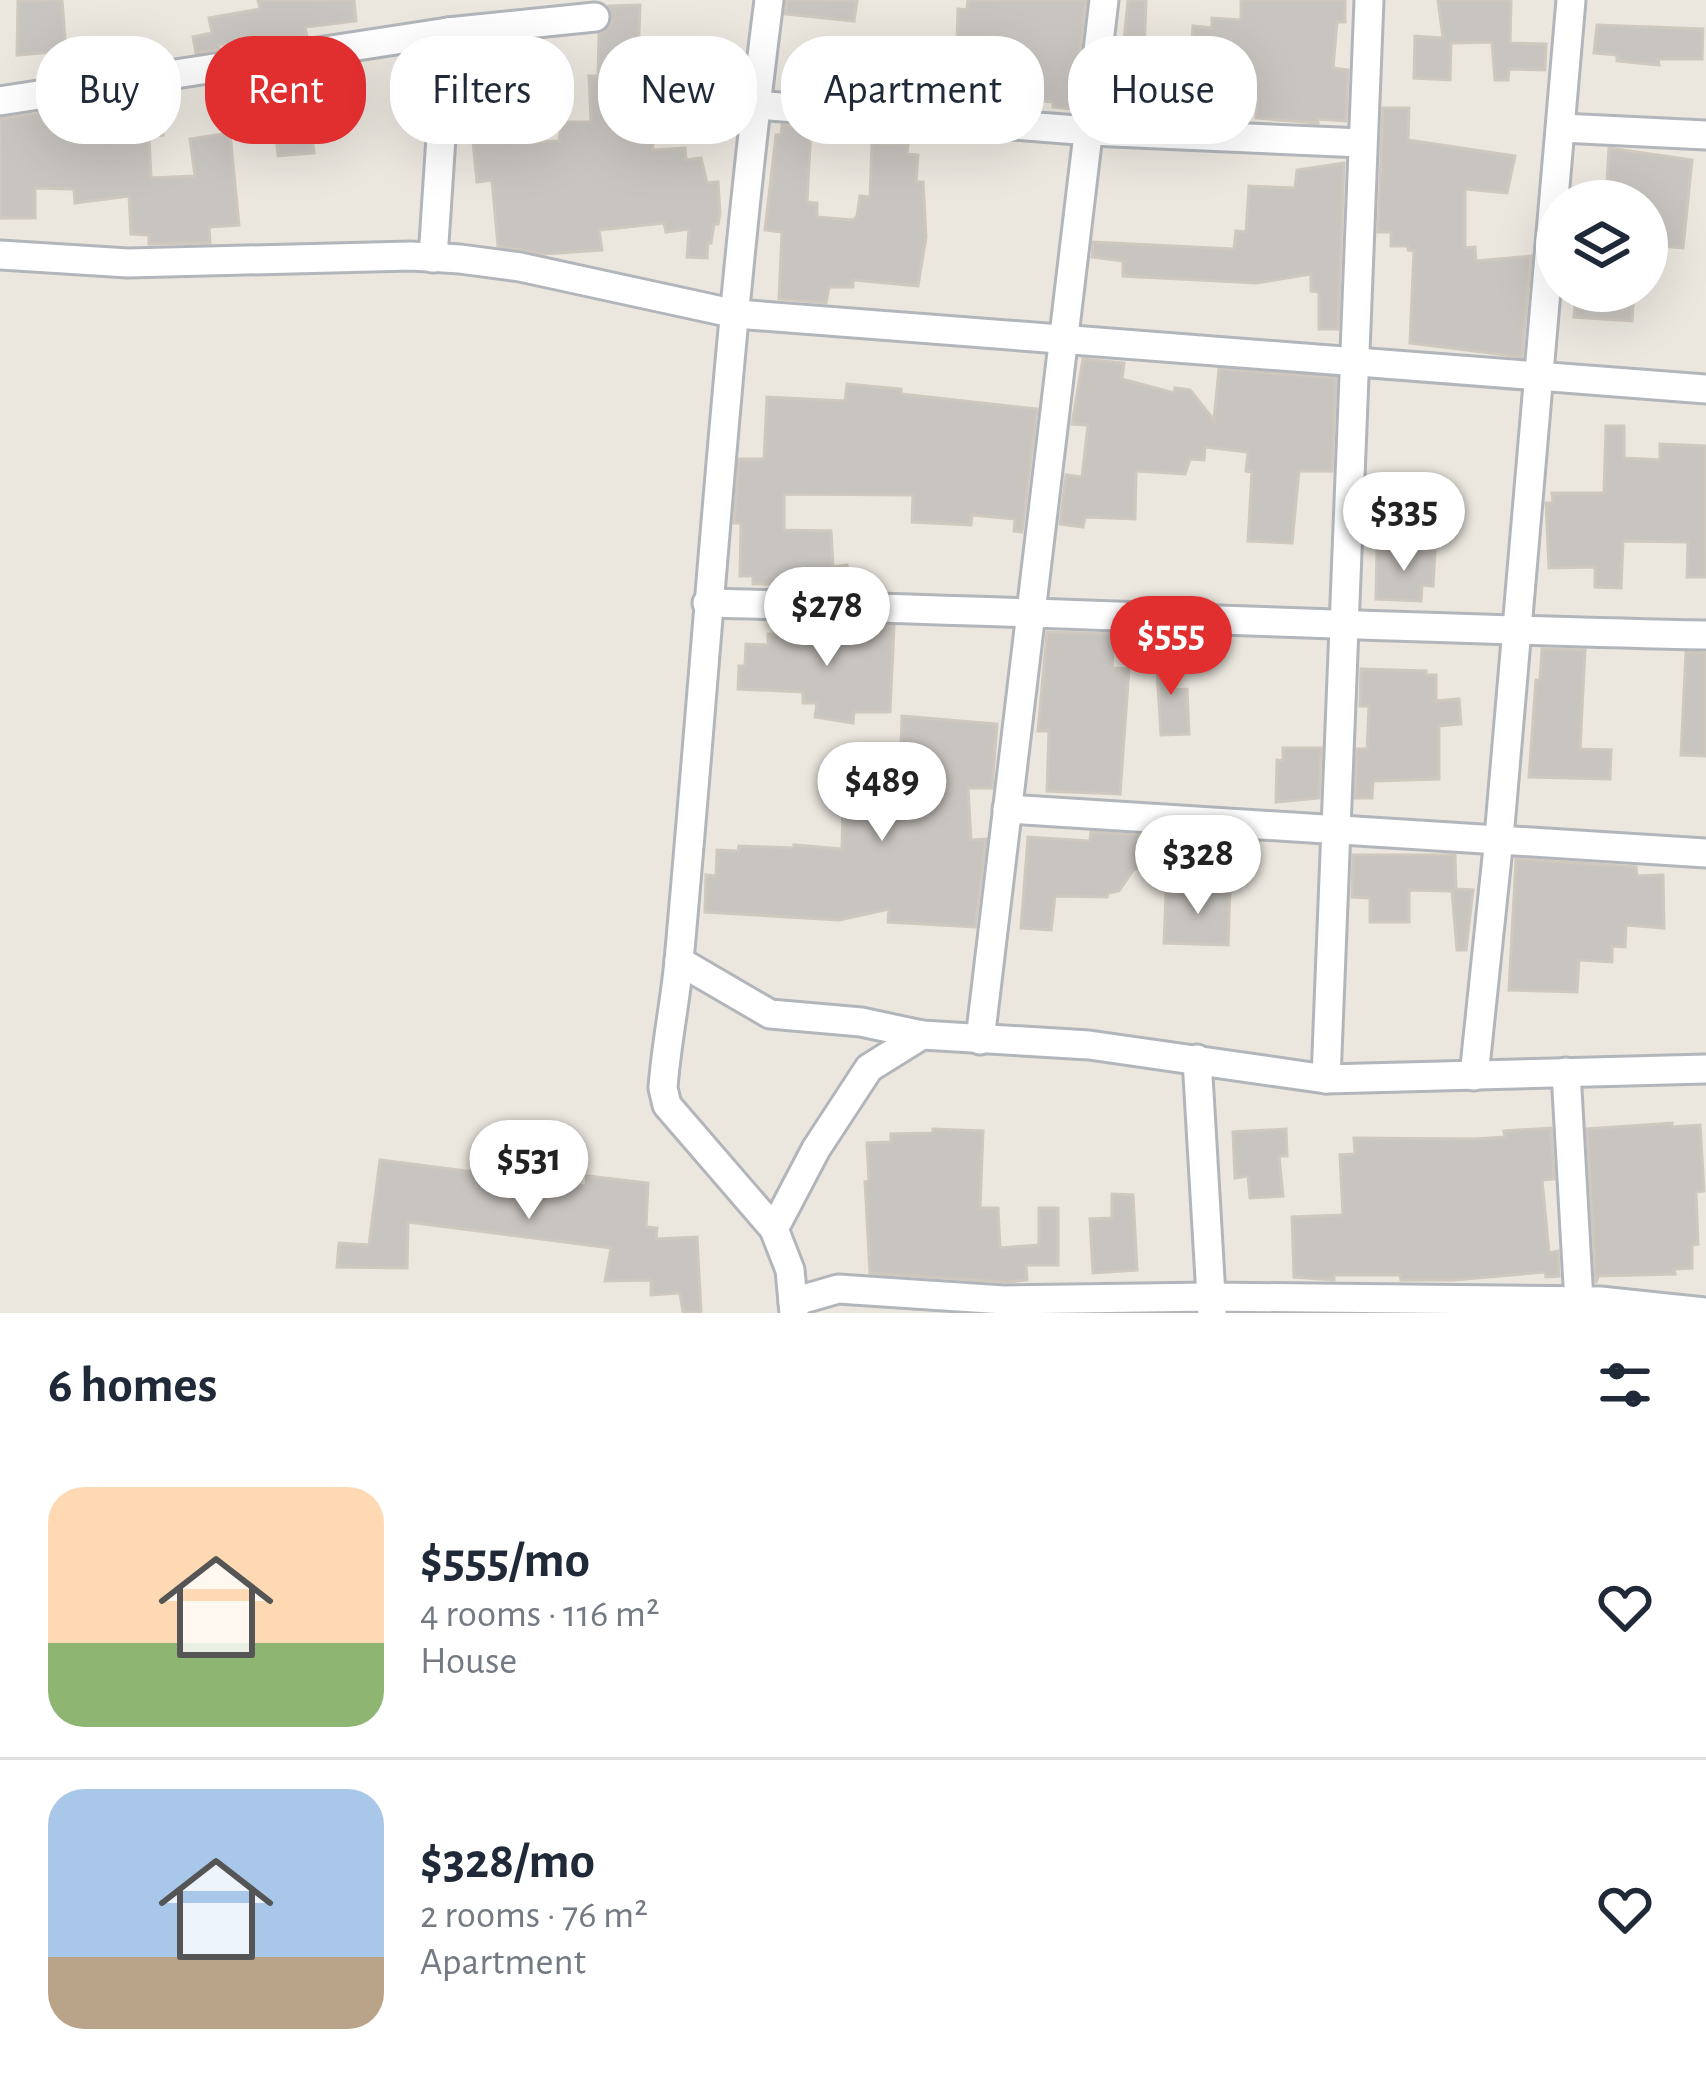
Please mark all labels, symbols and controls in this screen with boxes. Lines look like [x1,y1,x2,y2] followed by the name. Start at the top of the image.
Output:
[36,36,181,144] chip: Buy
[205,36,366,144] chip: Rent
[390,36,574,144] chip: Filters
[598,36,757,144] chip: New
[781,36,1044,144] chip: Apartment
[1068,36,1257,144] chip: House
[1536,180,1668,312] map controls
[1536,180,1668,312] button: layers
[1333,472,1475,574] pin: $335
[1370,491,1438,530] text: $335
[756,567,898,669] pin: $278
[791,586,863,625] text: $278
[1100,596,1242,698] pin: $555
[1137,615,1205,654] text: $555
[811,742,953,844] pin: $489
[844,761,920,800] text: $489
[1127,815,1269,917] pin: $328
[1162,834,1234,873] text: $328
[458,1120,600,1222] pin: $531
[496,1139,562,1178] text: $531
[1592,1352,1658,1418] icon: filters
[48,1360,217,1411] text: 6 homes
[144,1535,288,1679] icon: home
[420,1535,590,1586] text: $555/mo
[1592,1574,1658,1640] icon: heart
[420,1595,660,1634] text: 4 rooms · 116 m²
[420,1642,517,1681] text: House
[420,1836,595,1887] text: $328/mo
[144,1837,288,1981] icon: home
[1592,1876,1658,1942] icon: heart
[420,1896,648,1935] text: 2 rooms · 76 m²
[420,1943,586,1982] text: Apartment

